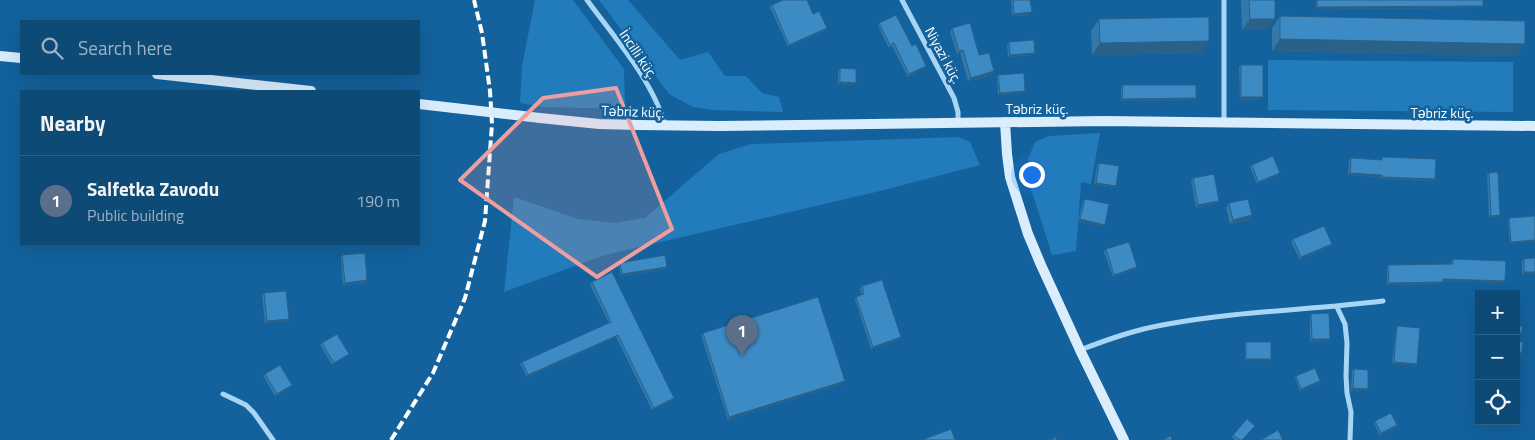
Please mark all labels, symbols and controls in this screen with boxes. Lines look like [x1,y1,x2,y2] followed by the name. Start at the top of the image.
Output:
[20,20,420,75] search box
[920,23,968,87] street label: Niyazi küç.
[615,25,663,83] street label: İncilli küç.
[78,33,172,62] text: Search here
[38,34,66,62] icon: search
[1005,98,1069,119] street label: Təbriz küç.
[601,99,665,123] street label: Təbriz küç.
[1410,102,1474,123] street label: Təbriz küç.
[40,107,105,139] text: Nearby
[1019,162,1045,188] your location
[87,174,219,203] text: Salfetka Zavodu
[52,189,60,213] text: 1
[356,189,400,213] text: 190 m
[87,203,184,227] text: Public building
[1475,290,1520,425] map controls
[1475,290,1520,335] button: +
[726,315,758,356] pin: 1
[1475,335,1520,380] button: −
[1475,380,1520,425] button: locate

